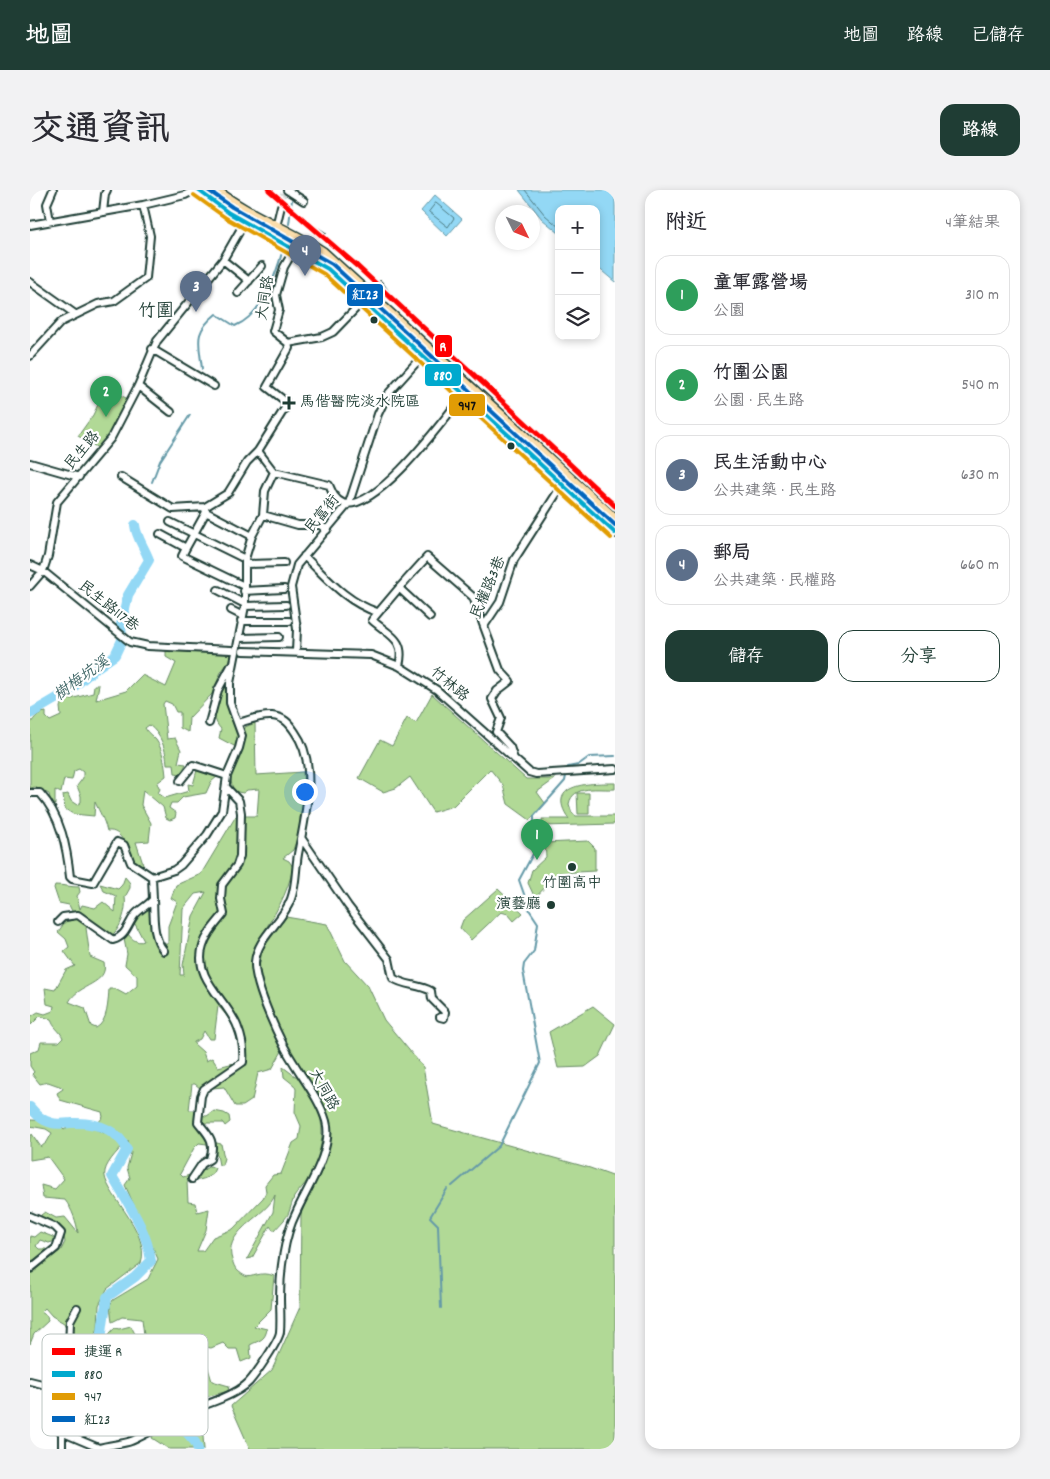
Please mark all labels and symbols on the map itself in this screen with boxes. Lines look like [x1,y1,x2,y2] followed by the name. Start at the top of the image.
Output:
[495,205,540,250] north arrow
[289,235,321,276] pin: 4
[180,271,212,312] pin: 3
[252,274,280,322] street label: 大同路
[346,283,384,307] line badge: 紅23
[352,286,378,306] text: 紅23
[138,300,174,325] district label: 竹圍
[369,315,379,325] unlabelled marker
[434,334,453,358] line badge: R
[440,338,447,358] text: R
[424,363,462,387] line badge: 880
[434,367,452,387] text: 880
[90,376,122,417] pin: 2
[300,392,420,414] place label: 馬偕醫院淡水院區
[448,393,486,417] line badge: 947
[282,396,296,410] marker: 馬偕醫院淡水院區
[458,397,476,417] text: 947
[60,427,106,475] street label: 民生路
[506,441,516,451] unlabelled marker
[300,491,346,539] street label: 民富街
[466,553,512,623] street label: 民權路3巷
[73,576,143,638] street label: 民生路117巷
[49,650,115,707] water label: 樹梅坑溪
[425,662,473,708] street label: 竹林路
[292,779,318,805] your location
[521,819,553,860] pin: 1
[566,861,578,873] marker: 竹圍高中
[542,873,602,895] place label: 竹圍高中
[496,894,541,916] place label: 演藝廳
[545,899,557,911] marker: 演藝廳
[302,1065,344,1115] street label: 大同路
[42,1334,208,1436] legend
[84,1343,122,1363] text: 捷運 R
[84,1366,103,1386] text: 880
[84,1388,102,1408] text: 947
[84,1411,110,1431] text: 紅23

